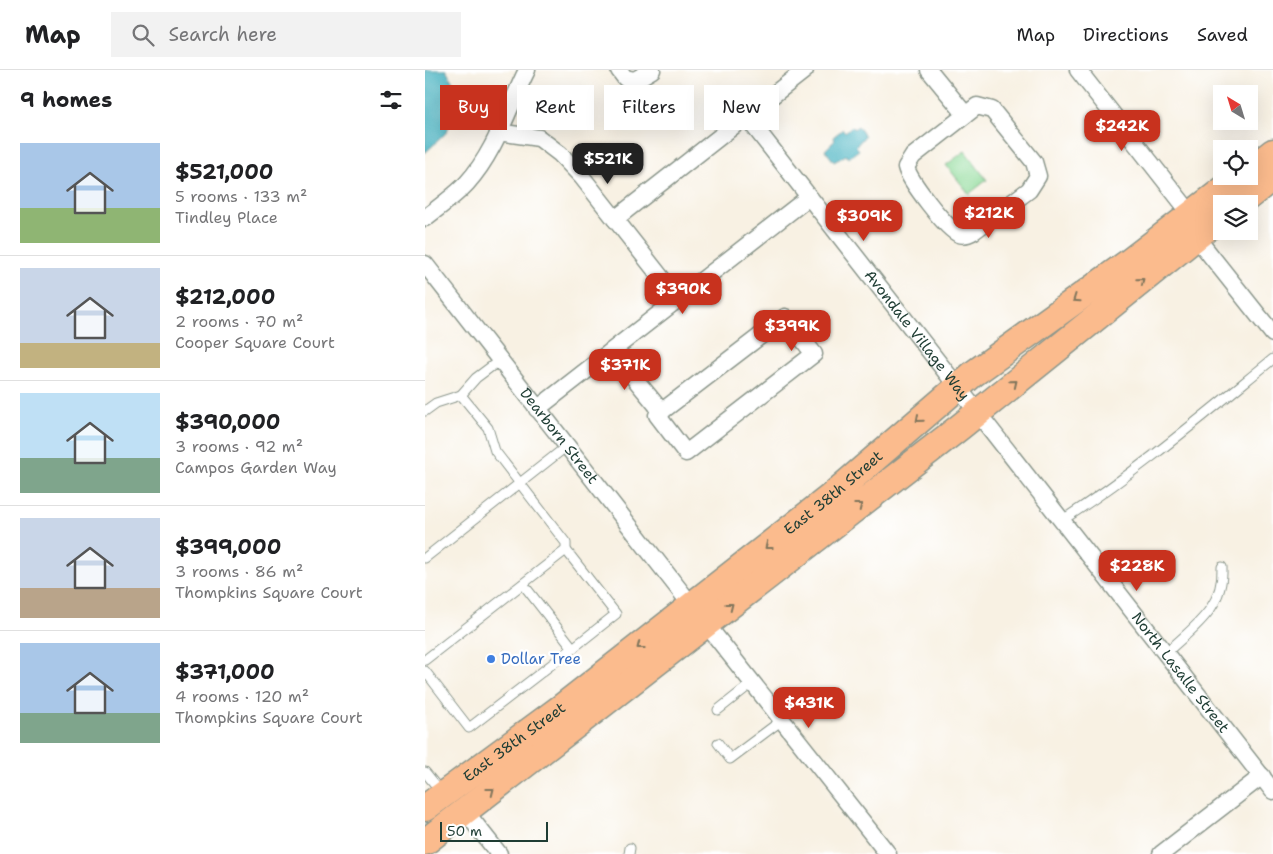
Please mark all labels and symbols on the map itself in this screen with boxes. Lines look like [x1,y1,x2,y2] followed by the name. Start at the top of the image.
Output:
[1213,85,1257,130] north arrow
[1087,109,1157,152] pin: $242K
[573,142,643,185] pin: $521K
[954,196,1024,239] pin: $212K
[829,200,899,242] pin: $309K
[860,266,974,404] street label: Avondale Village Way
[648,272,718,315] pin: $390K
[1135,279,1144,287] one-way arrow
[1072,293,1081,302] one-way arrow
[757,310,827,352] pin: $399K
[590,348,660,391] pin: $371K
[1009,379,1018,388] one-way arrow
[515,384,603,488] street label: Dearborn Street
[916,413,925,422] one-way arrow
[780,446,887,539] street label: East 38th Street
[853,503,863,512] one-way arrow
[765,540,774,549] one-way arrow
[1102,550,1172,592] pin: $228K
[724,603,733,611] one-way arrow
[1127,608,1234,737] street label: North Lasalle Street
[637,640,646,649] one-way arrow
[501,649,581,669] place label: Dollar Tree
[485,653,497,665] marker: Dollar Tree
[774,686,844,729] pin: $431K
[459,698,570,787] street label: East 38th Street
[485,788,494,796] one-way arrow
[440,819,547,842] scale bar

